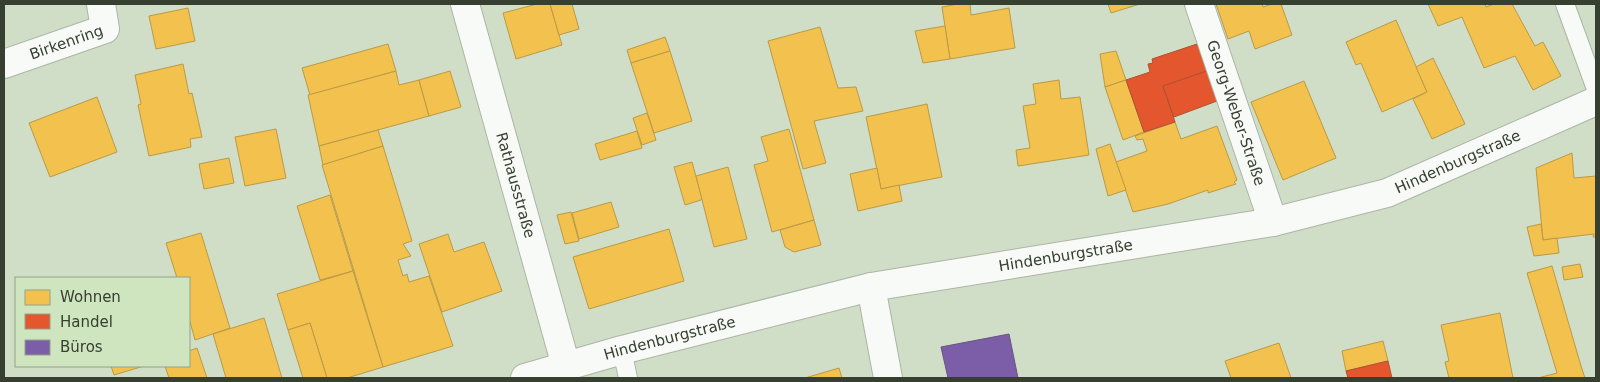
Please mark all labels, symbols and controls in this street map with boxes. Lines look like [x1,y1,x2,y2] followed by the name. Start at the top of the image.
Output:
[27,21,106,63] street label: Birkenring
[1203,38,1269,188] street label: Georg-Weber-Straße
[1392,126,1523,197] street label: Hindenburgstraße
[492,130,539,240] street label: Rathausstraße
[997,236,1134,275] street label: Hindenburgstraße
[15,277,190,367] legend
[60,288,121,306] text: Wohnen
[60,313,113,331] text: Handel
[602,313,737,364] street label: Hindenburgstraße
[60,338,103,356] text: Büros

